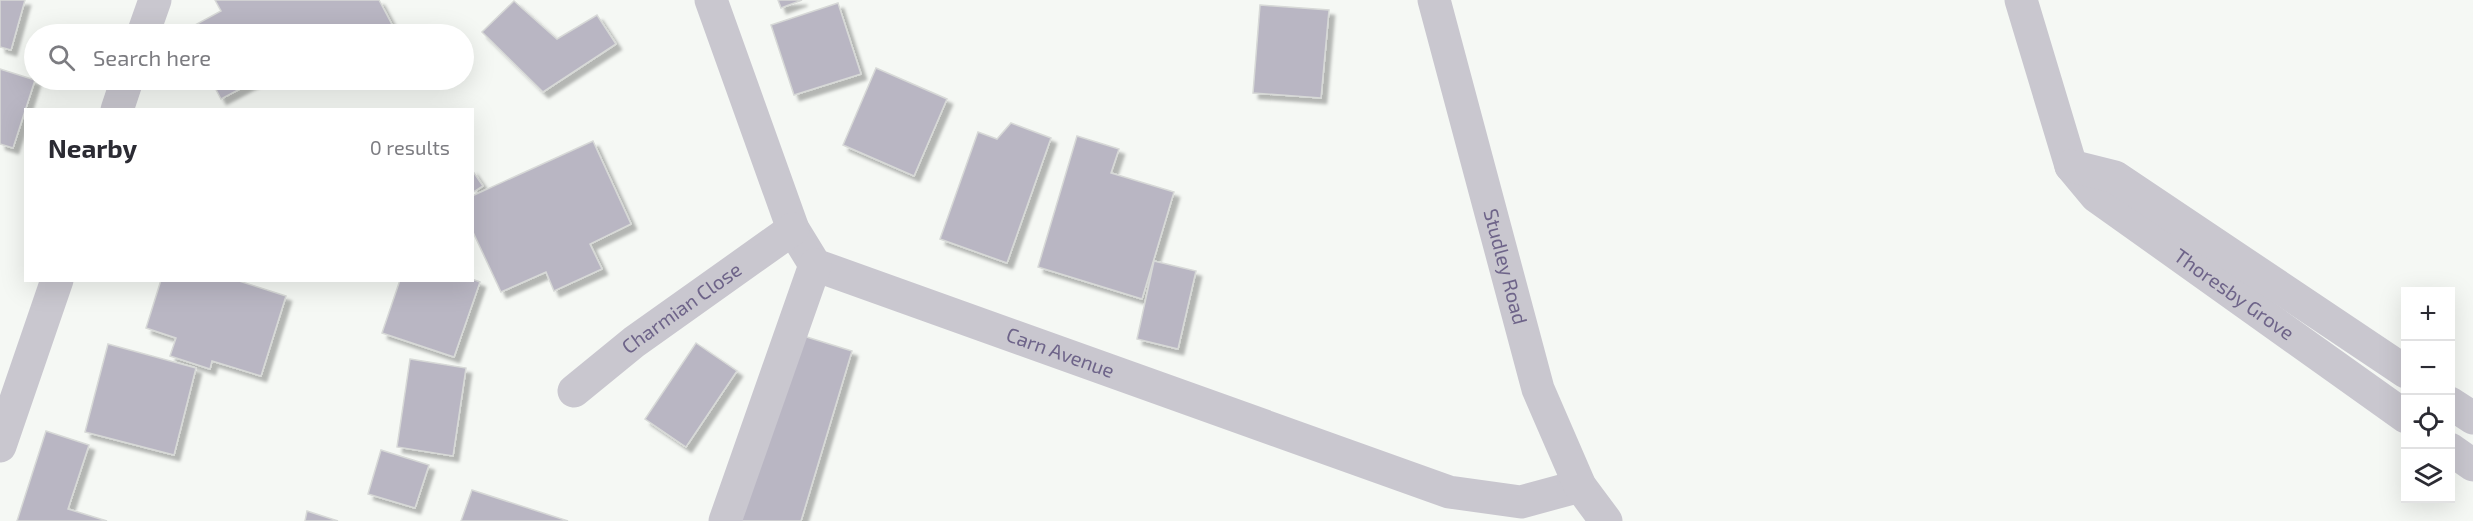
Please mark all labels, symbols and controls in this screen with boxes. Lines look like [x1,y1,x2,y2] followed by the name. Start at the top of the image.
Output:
[24,24,474,90] search box
[45,41,78,74] icon: search
[93,44,211,70] text: Search here
[48,132,137,163] text: Nearby
[370,135,450,159] text: 0 results
[1479,206,1533,327] street label: Studley Road
[2170,243,2299,345] street label: Thoresby Grove
[616,257,746,358] street label: Charmian Close
[2401,287,2455,503] map controls
[2401,287,2455,341] button: +
[1003,322,1118,382] street label: Carn Avenue
[2401,341,2455,395] button: −
[2401,395,2455,449] button: locate
[2401,449,2455,503] button: layers

